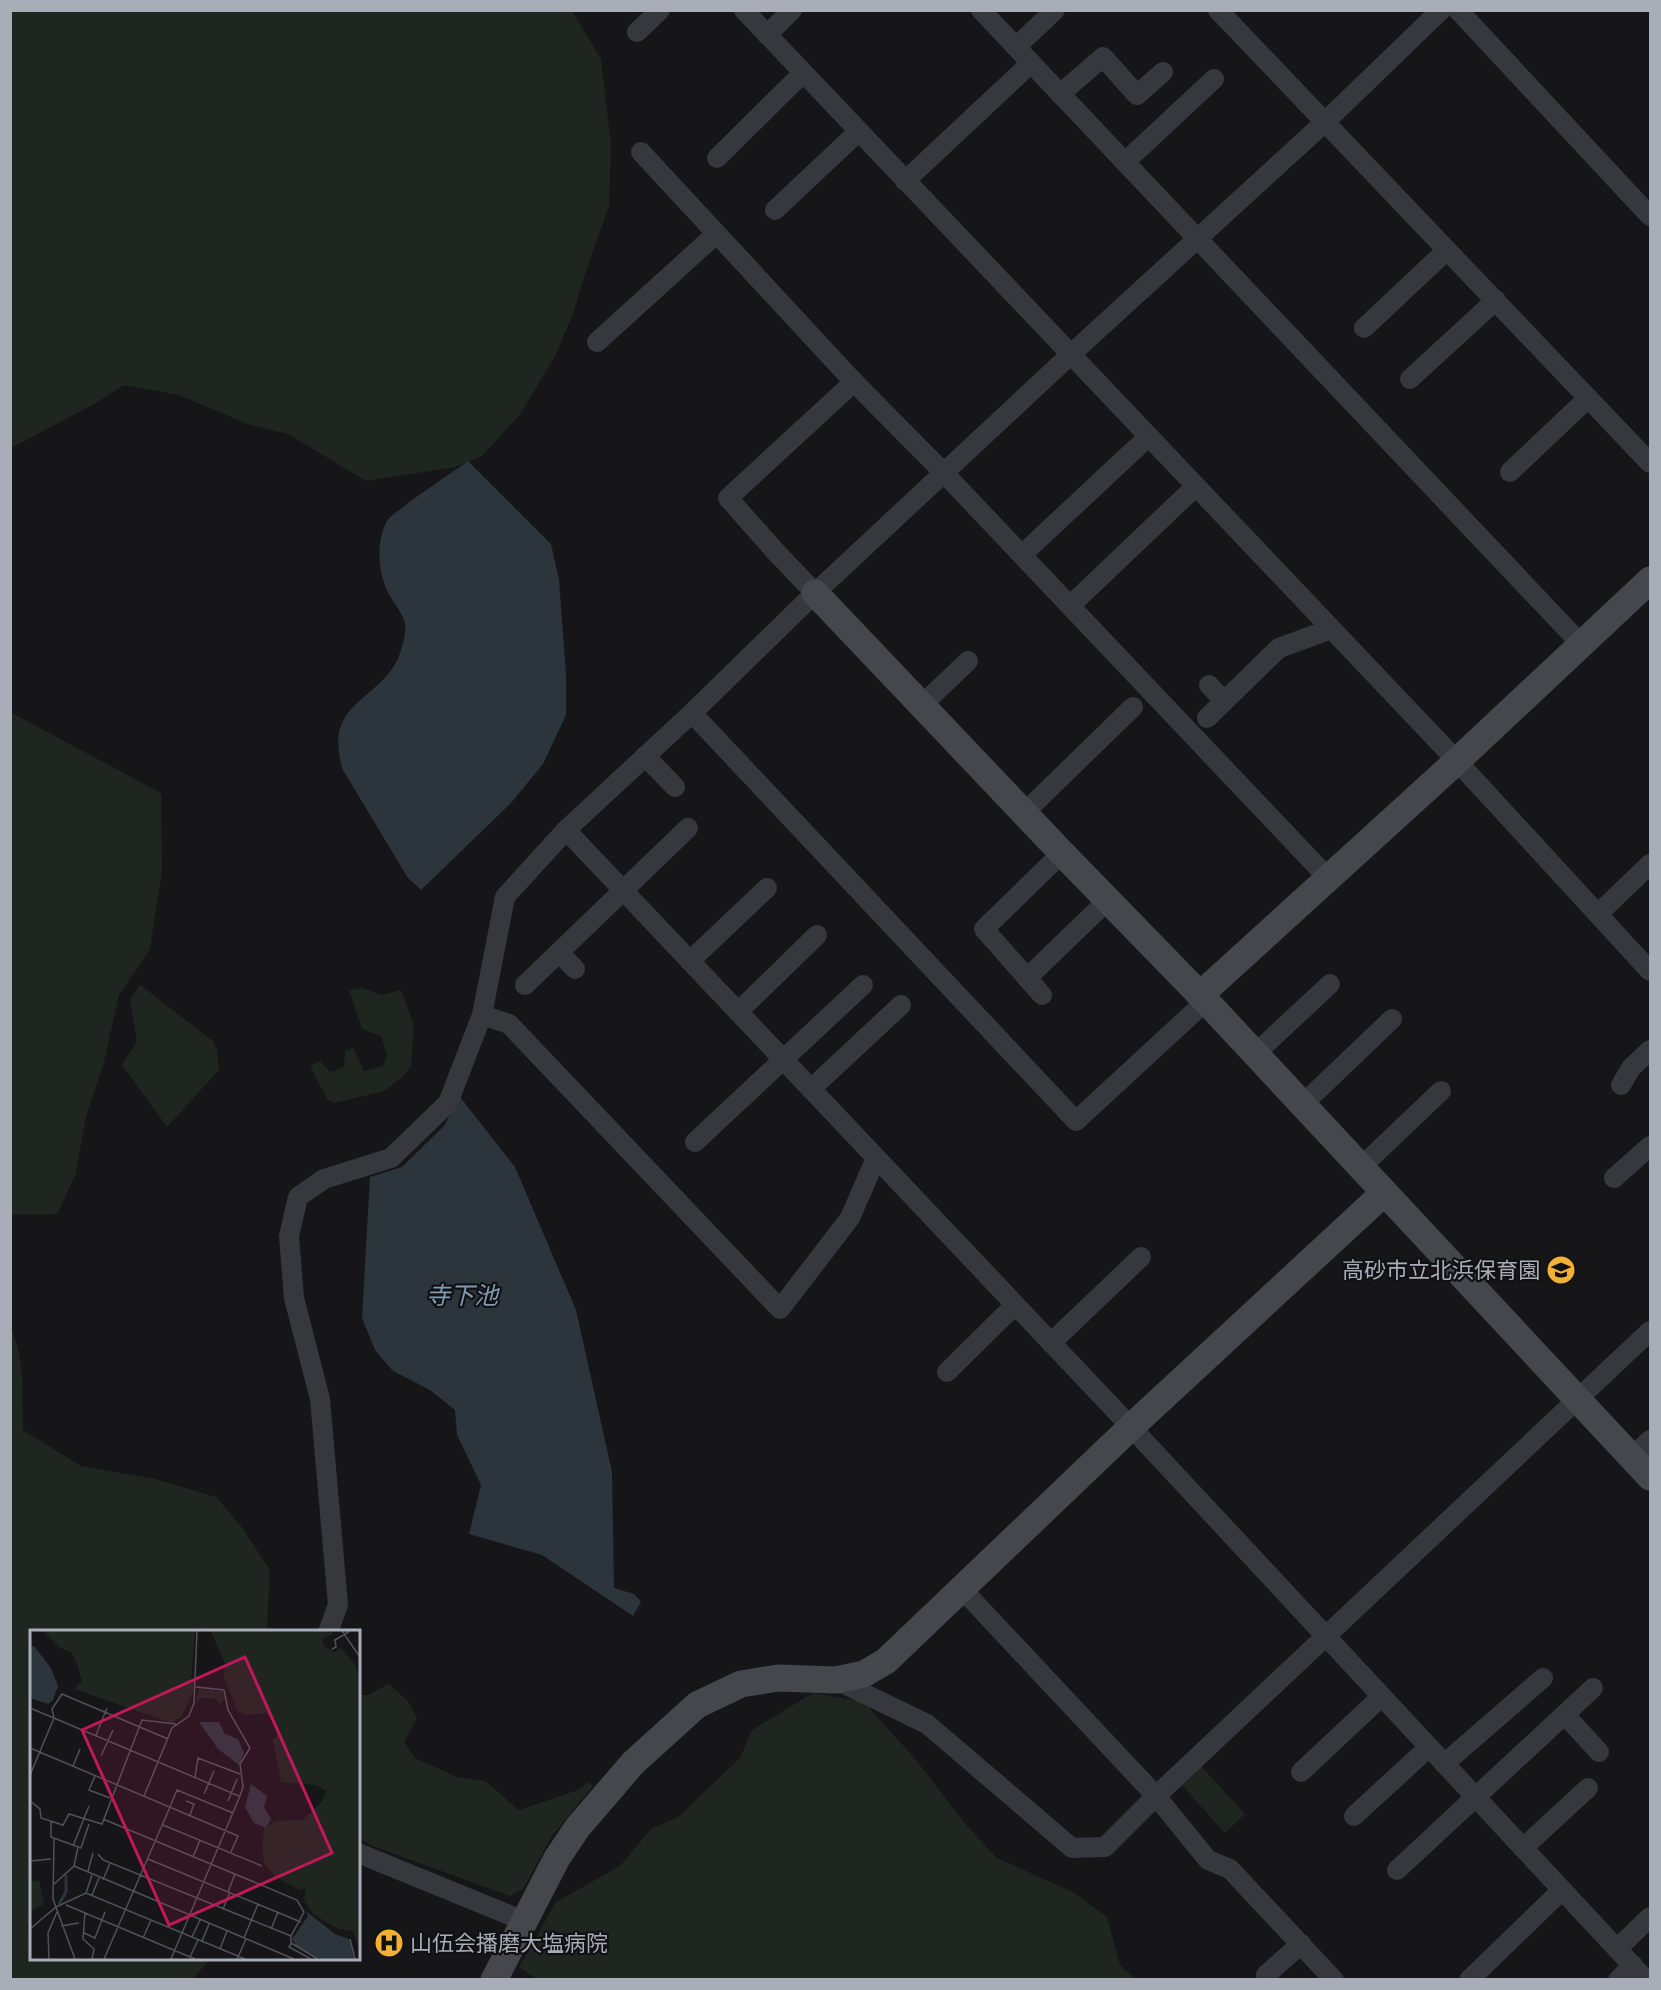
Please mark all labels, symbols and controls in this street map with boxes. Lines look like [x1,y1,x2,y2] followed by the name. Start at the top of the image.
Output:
[1545,1254,1577,1286] school or university icon: 高砂市立北浜保育園
[1342,1257,1540,1284] place label: 高砂市立北浜保育園
[426,1281,500,1310] water label: 寺下池
[30,1630,360,1960] inset map
[373,1927,405,1959] hospital icon: 山伍会播磨大塩病院
[410,1930,608,1957] place label: 山伍会播磨大塩病院

